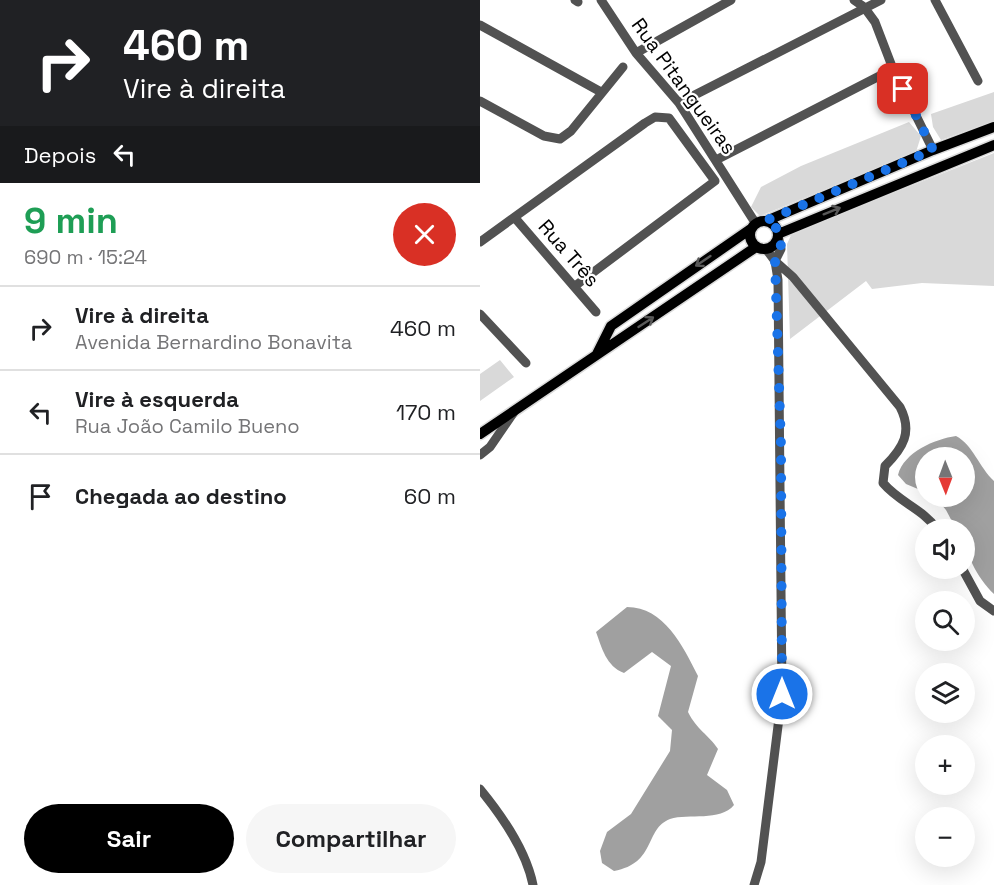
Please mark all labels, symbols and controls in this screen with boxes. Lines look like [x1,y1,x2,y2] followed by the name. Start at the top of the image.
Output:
[626,13,742,159] street label: Rua Pitangueiras
[123,19,249,72] text: 460 m
[24,24,102,102] icon: right
[877,63,928,114] pin
[123,71,286,106] text: Vire à direita
[886,72,919,105] icon: arrive
[108,138,141,171] icon: left
[24,141,96,169] text: Depois
[24,198,118,244] text: 9 min
[393,203,456,266] button: close
[822,205,840,216] one-way arrow
[533,214,605,292] street label: Rua Três
[24,244,147,270] text: 690 m · 15:24
[695,255,712,267] one-way arrow
[75,301,209,329] text: Vire à direita
[24,312,57,345] icon: right
[390,314,456,342] text: 460 m
[637,316,654,328] one-way arrow
[75,329,352,355] text: Avenida Bernardino Bonavita
[75,385,239,413] text: Vire à esquerda
[24,396,57,429] icon: left
[396,398,456,426] text: 170 m
[75,413,300,439] text: Rua João Camilo Bueno
[915,447,975,507] north arrow
[915,447,975,867] map controls
[24,480,57,513] icon: arrive
[75,482,287,510] text: Chegada ao destino
[404,482,456,510] text: 60 m
[915,519,975,579] button: sound
[915,591,975,651] button: search
[750,662,814,726] position arrow
[915,663,975,723] button: layers
[915,735,975,795] button: +
[24,804,234,873] button: Sair
[246,804,456,873] button: Compartilhar
[915,807,975,867] button: −

